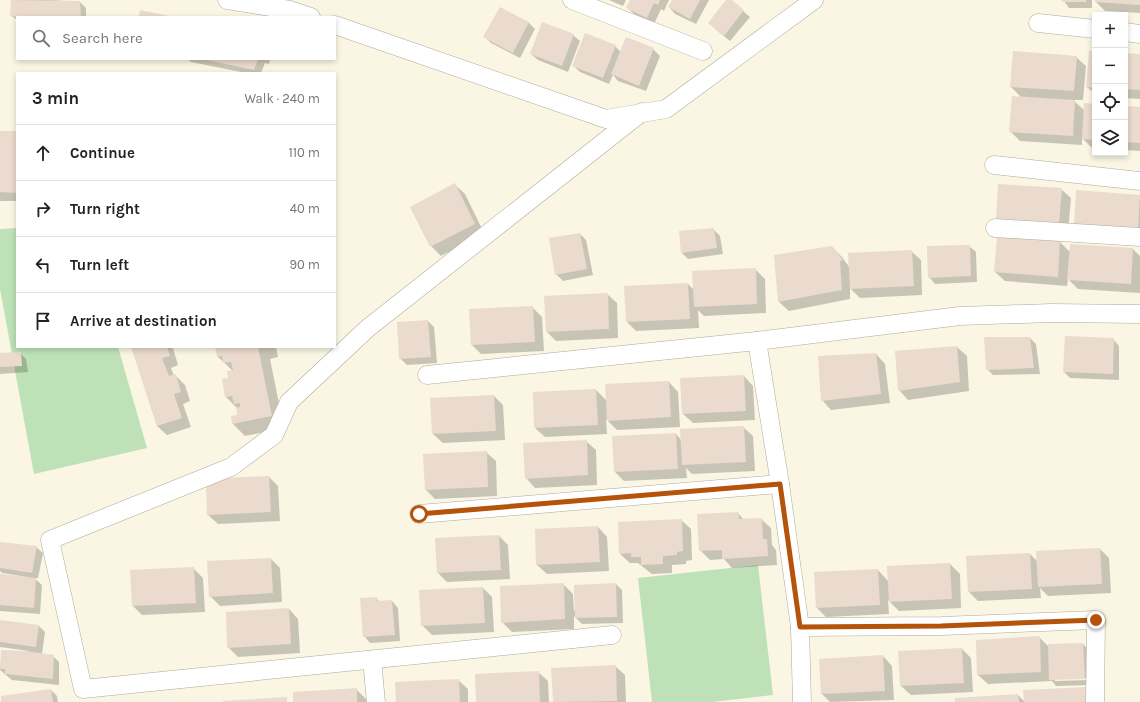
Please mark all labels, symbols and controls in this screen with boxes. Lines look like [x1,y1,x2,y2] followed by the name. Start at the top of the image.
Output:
[1092,12,1128,156] map controls
[1092,12,1128,48] button: +
[16,16,336,60] search box
[30,27,52,49] icon: search
[62,29,143,47] text: Search here
[1092,48,1128,84] button: −
[1092,84,1128,120] button: locate
[32,88,79,108] text: 3 min
[244,91,320,106] text: Walk · 240 m
[1092,120,1128,156] button: layers
[32,142,54,164] icon: ahead
[70,144,135,162] text: Continue
[288,145,320,160] text: 110 m
[32,198,54,220] icon: right
[70,200,140,218] text: Turn right
[290,201,320,216] text: 40 m
[32,254,54,276] icon: left
[70,256,129,274] text: Turn left
[289,257,320,272] text: 90 m
[32,310,54,332] icon: arrive
[70,312,217,330] text: Arrive at destination
[410,505,428,523] route start
[1087,611,1105,629] route end

